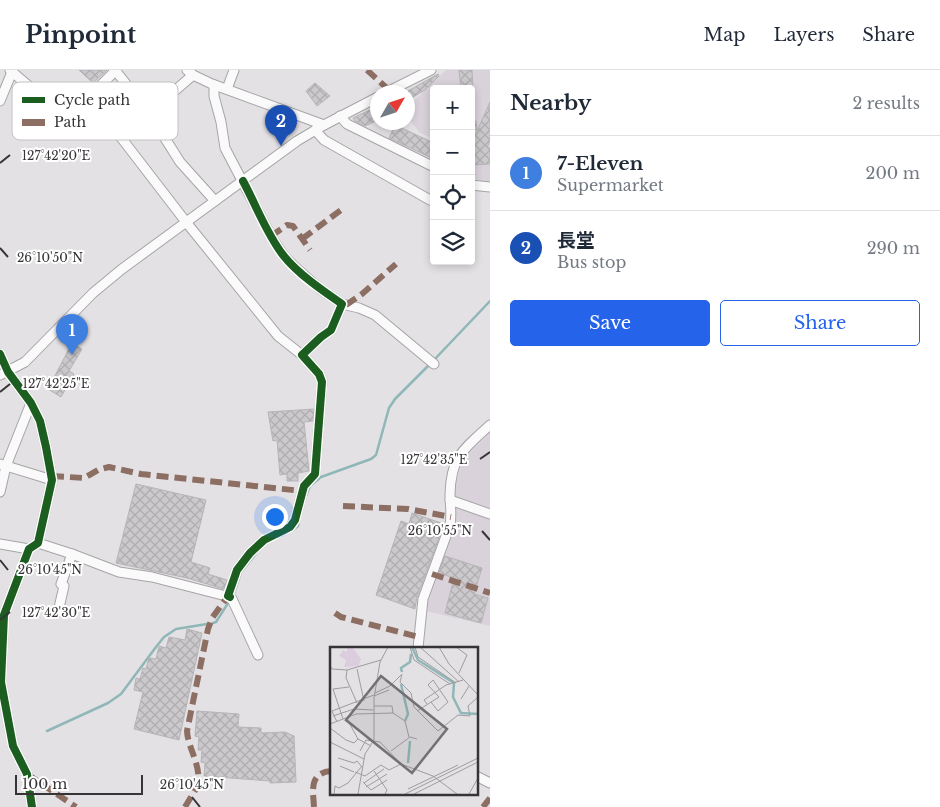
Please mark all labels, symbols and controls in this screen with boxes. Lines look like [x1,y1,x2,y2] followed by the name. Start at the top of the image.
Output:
[25,20,136,49] text: Pinpoint
[704,24,745,46] text: Map
[773,24,834,46] text: Layers
[862,24,915,46] text: Share
[12,82,178,140] legend
[370,85,415,130] north arrow
[430,85,475,265] map controls
[430,85,475,130] button: +
[510,90,591,116] text: Nearby
[54,91,131,109] text: Cycle path
[852,93,920,113] text: 2 results
[265,105,297,146] pin: 2
[54,113,86,131] text: Path
[430,130,475,175] button: −
[22,148,91,163] text: 127°42'20"E
[557,152,643,175] text: 7-Eleven
[523,163,529,183] text: 1
[866,163,920,183] text: 200 m
[430,175,475,220] button: locate
[557,175,664,195] text: Supermarket
[430,220,475,265] button: layers
[557,229,595,252] text: 長堂
[521,238,531,258] text: 2
[867,238,920,258] text: 290 m
[17,250,83,265] text: 26°10'50"N
[557,252,626,272] text: Bus stop
[510,300,710,346] button: Save
[720,300,920,346] button: Share
[56,314,88,355] pin: 1
[23,376,90,391] text: 127°42'25"E
[401,452,468,467] text: 127°42'35"E
[262,504,288,530] your location
[408,523,472,538] text: 26°10'55"N
[18,562,82,577] text: 26°10'45"N
[22,605,91,620] text: 127°42'30"E
[330,647,478,794] inset map
[15,772,142,795] scale bar
[22,775,67,793] text: 100 m
[160,777,224,792] text: 26°10'45"N

